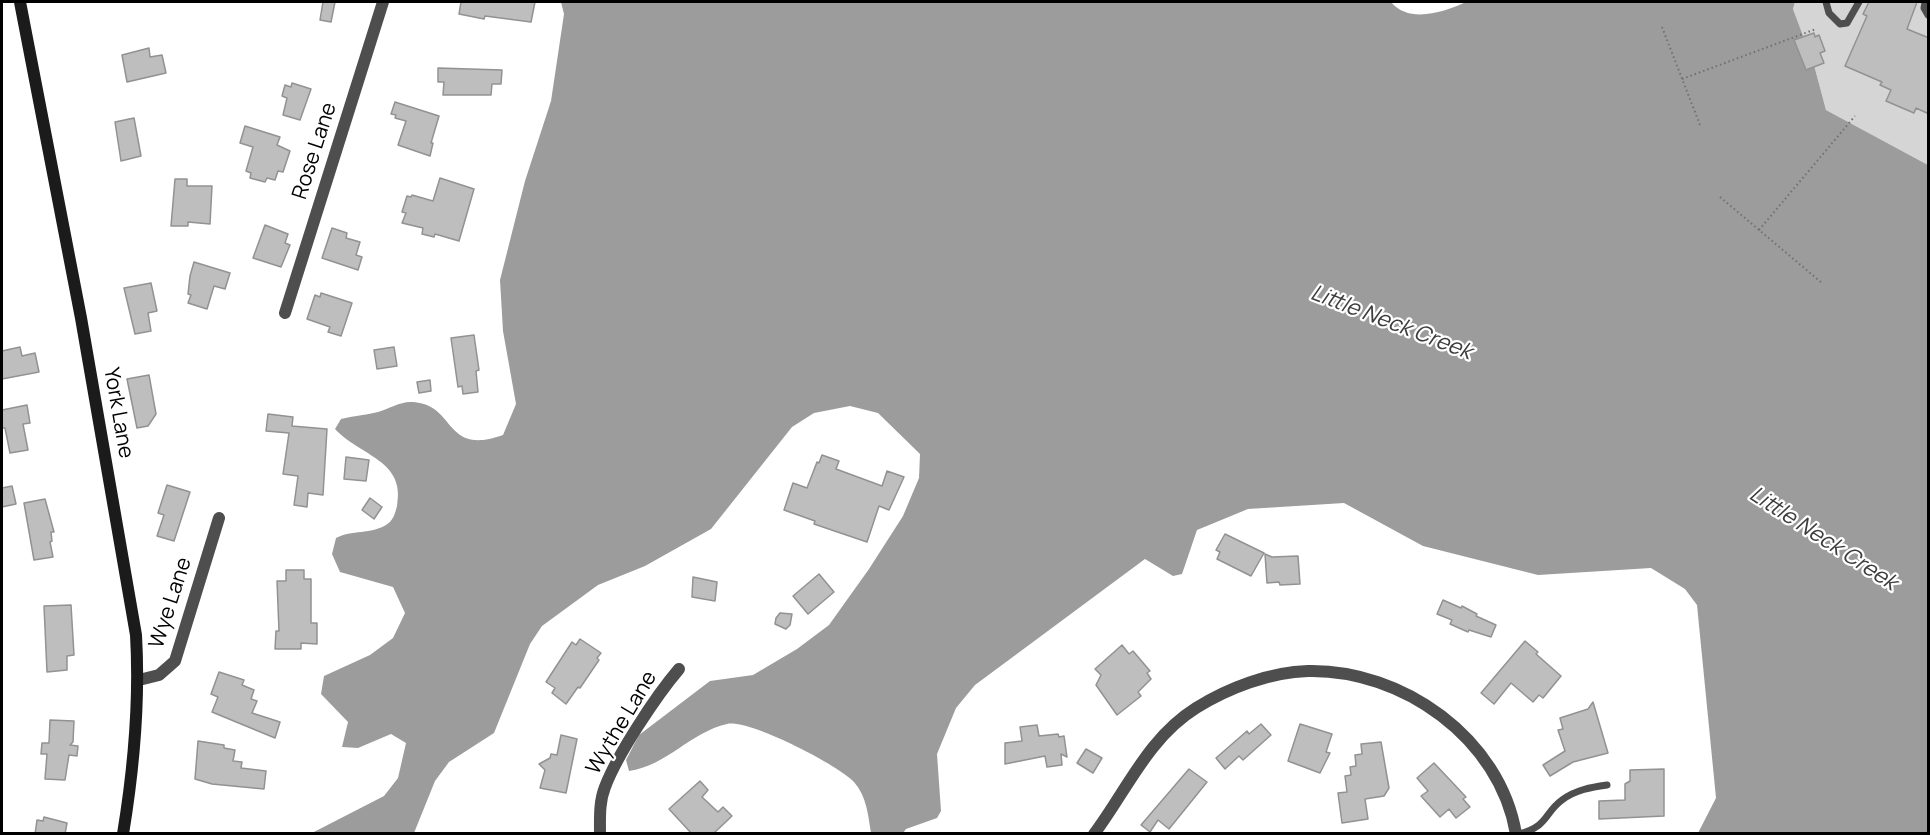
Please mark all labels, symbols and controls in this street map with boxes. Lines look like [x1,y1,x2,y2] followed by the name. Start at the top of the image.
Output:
[288,99,342,203] street label: Rose Lane
[1307,280,1475,366] water label: Little Neck Creek
[98,366,138,460] street label: York Lane
[1744,481,1902,597] water label: Little Neck Creek
[145,554,197,652] street label: Wye Lane
[581,667,663,779] street label: Wythe Lane

